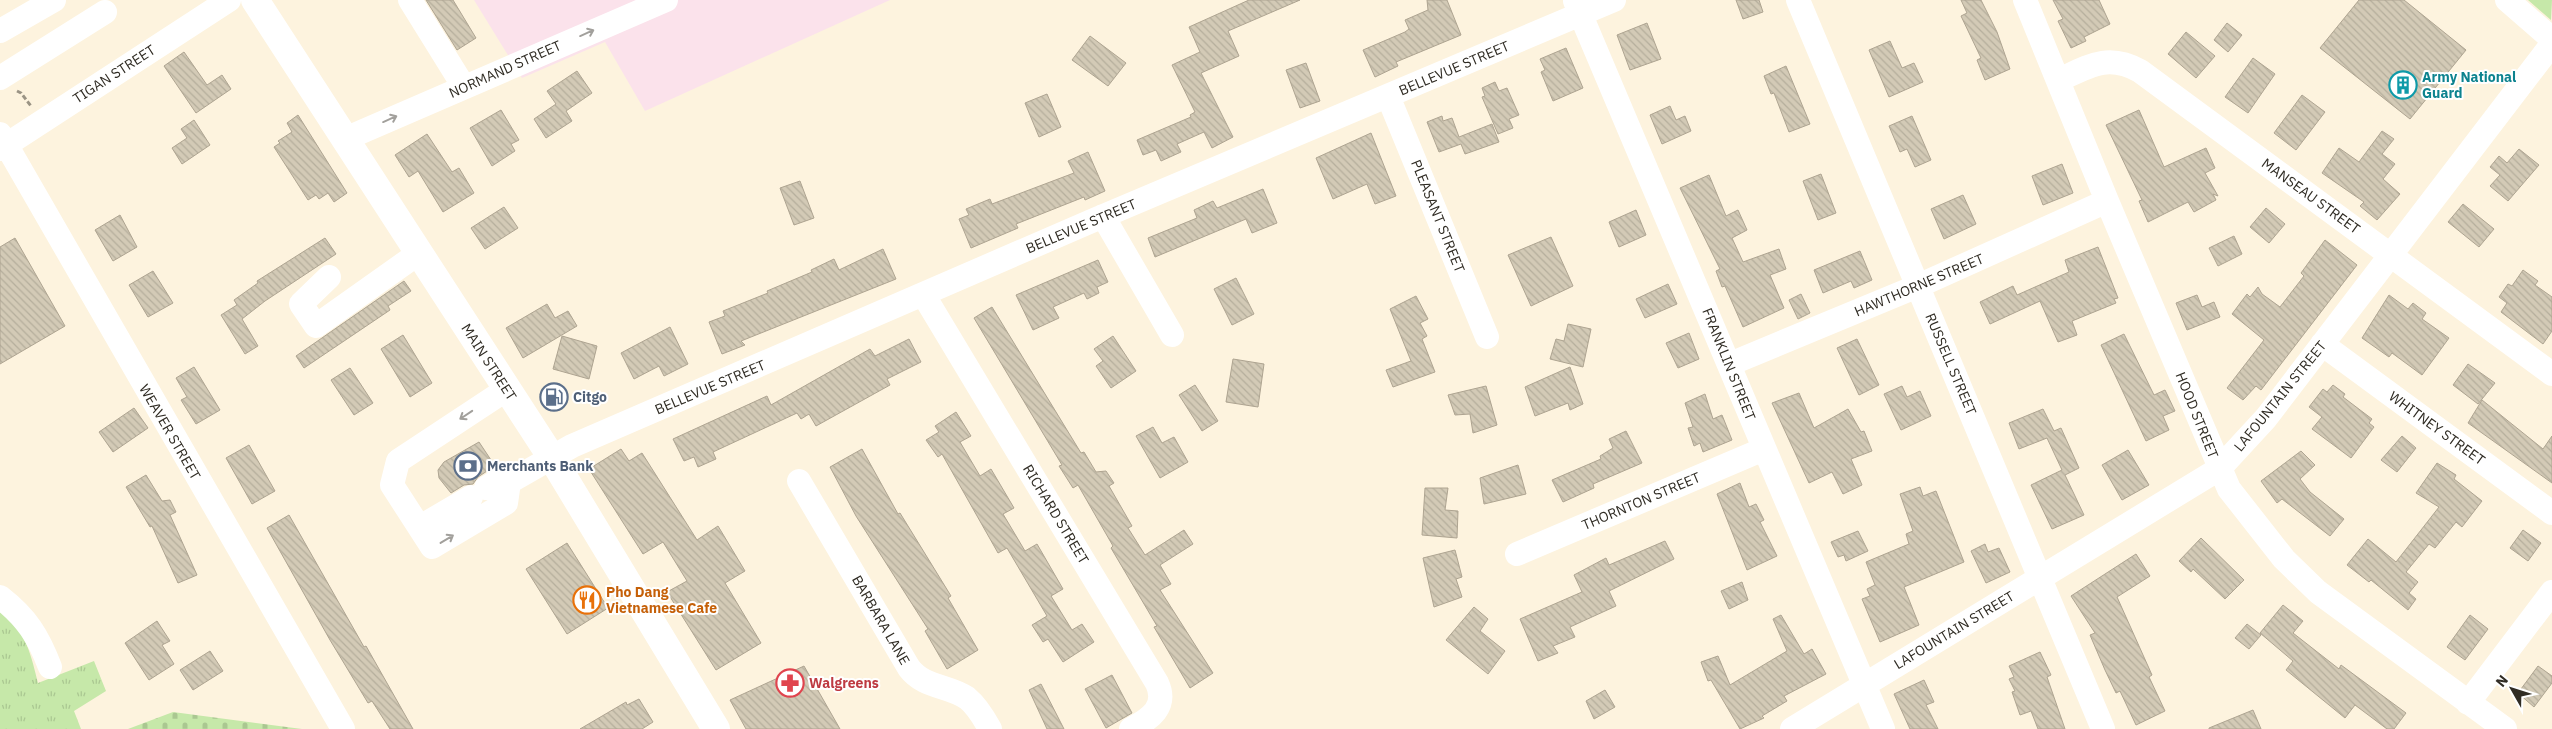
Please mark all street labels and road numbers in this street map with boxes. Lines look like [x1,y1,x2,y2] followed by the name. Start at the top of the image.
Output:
[446,36,564,102] street label: NORMAND STREET
[1396,37,1512,99] street label: BELLEVUE STREET
[69,41,159,107] street label: TIGAN STREET
[2258,154,2364,238] street label: MANSEAU STREET
[1407,157,1469,275] street label: PLEASANT STREET
[1023,195,1139,257] street label: BELLEVUE STREET
[1852,250,1986,320] street label: HAWTHORNE STREET
[1698,305,1760,423] street label: FRANKLIN STREET
[1921,310,1981,418] street label: RUSSELL STREET
[457,320,521,404] street label: MAIN STREET
[2230,337,2330,455] street label: LAFOUNTAIN STREET
[652,356,768,418] street label: BELLEVUE STREET
[2171,369,2223,461] street label: HOOD STREET
[135,381,205,483] street label: WEAVER STREET
[2385,387,2489,469] street label: WHITNEY STREET
[1019,461,1093,567] street label: RICHARD STREET
[1579,468,1703,534] street label: THORNTON STREET
[848,572,914,668] street label: BARBARA LANE
[1891,587,2017,673] street label: LAFOUNTAIN STREET

